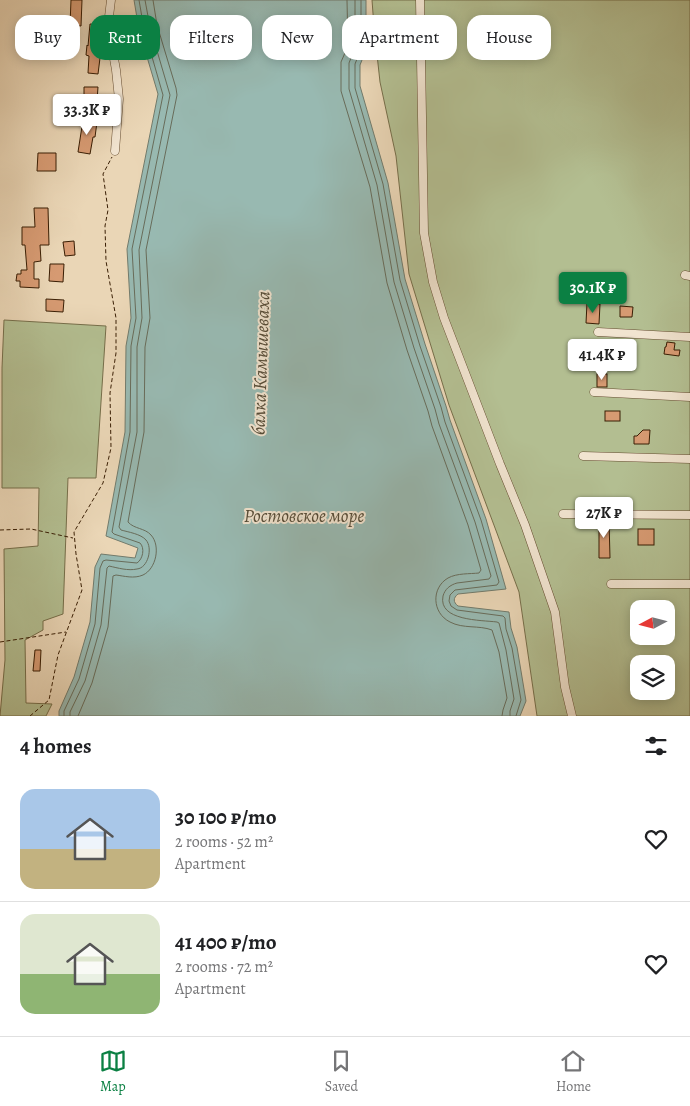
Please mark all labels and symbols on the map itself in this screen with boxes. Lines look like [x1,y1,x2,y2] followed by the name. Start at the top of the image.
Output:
[41,94,133,136] pin: 33.3K ₽
[547,272,639,314] pin: 30.1K ₽
[245,290,277,436] water label: балка Камышеваха
[556,338,648,381] pin: 41.4K ₽
[569,496,639,539] pin: 27K ₽
[244,503,364,529] water label: Ростовское море
[630,600,675,645] north arrow

